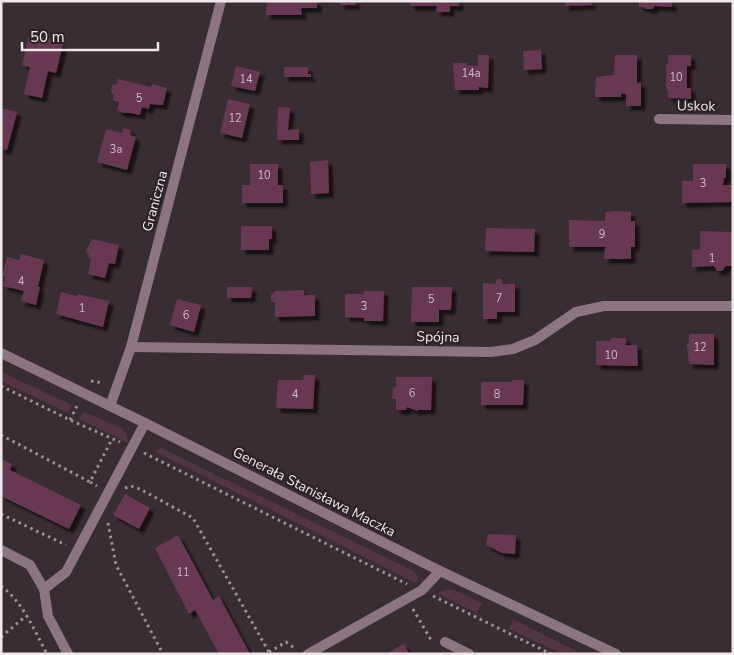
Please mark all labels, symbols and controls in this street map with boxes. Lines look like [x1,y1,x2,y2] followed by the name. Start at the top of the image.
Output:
[22,20,159,52] scale bar
[30,27,65,47] text: 50 m
[461,66,481,81] house number: 14a
[669,70,683,85] house number: 10
[239,72,253,87] house number: 14
[136,91,143,106] house number: 5
[677,96,716,116] street label: Uskok
[228,111,242,126] house number: 12
[110,142,122,157] house number: 3a
[257,168,271,183] house number: 10
[138,169,172,233] street label: Graniczna
[700,176,706,191] house number: 3
[599,227,605,242] house number: 9
[709,251,715,266] house number: 1
[18,274,25,289] house number: 4
[496,291,502,306] house number: 7
[428,292,435,307] house number: 5
[361,299,367,314] house number: 3
[79,301,85,316] house number: 1
[183,308,190,323] house number: 6
[416,327,460,347] street label: Spójna
[693,340,707,355] house number: 12
[604,348,618,363] house number: 10
[409,386,416,401] house number: 6
[292,387,299,402] house number: 4
[494,387,501,402] house number: 8
[229,443,399,541] street label: Generała Stanisława Maczka
[176,565,190,580] house number: 11

